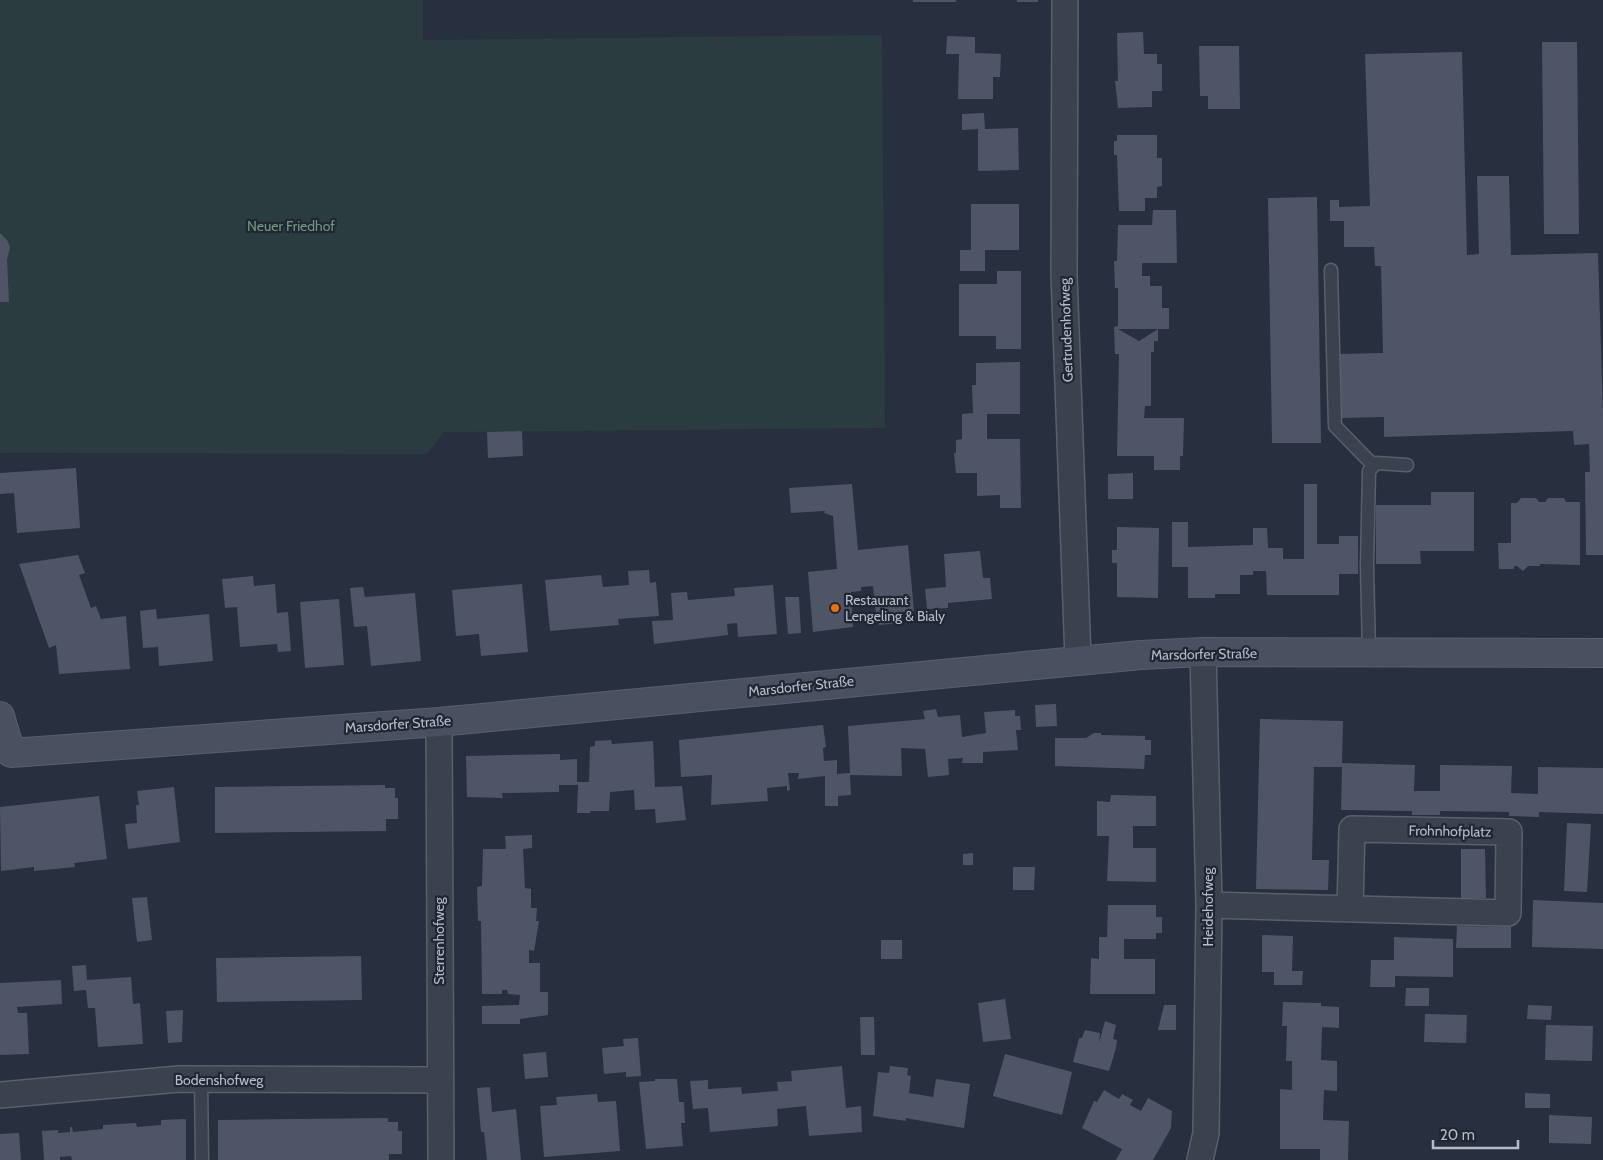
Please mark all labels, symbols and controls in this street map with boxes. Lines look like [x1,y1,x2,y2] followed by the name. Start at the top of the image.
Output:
[247,217,335,235] park label: Neuer Friedhof
[1055,277,1077,382] street label: Gertrudenhofweg
[845,591,945,625] place label: Restaurant Lengeling & Bialy
[829,602,841,614] marker: Restaurant Lengeling & Bialy
[1151,644,1257,664] street label: Marsdorfer Straße
[747,671,855,701] street label: Marsdorfer Straße
[344,711,452,737] street label: Marsdorfer Straße
[1408,821,1492,841] street label: Frohnhofplatz
[1199,867,1217,946] street label: Heidehofweg
[430,896,448,985] street label: Sterrenhofweg
[175,1071,264,1089] street label: Bodenshofweg
[1433,1118,1518,1150] scale bar
[1440,1126,1475,1144] text: 20 m

